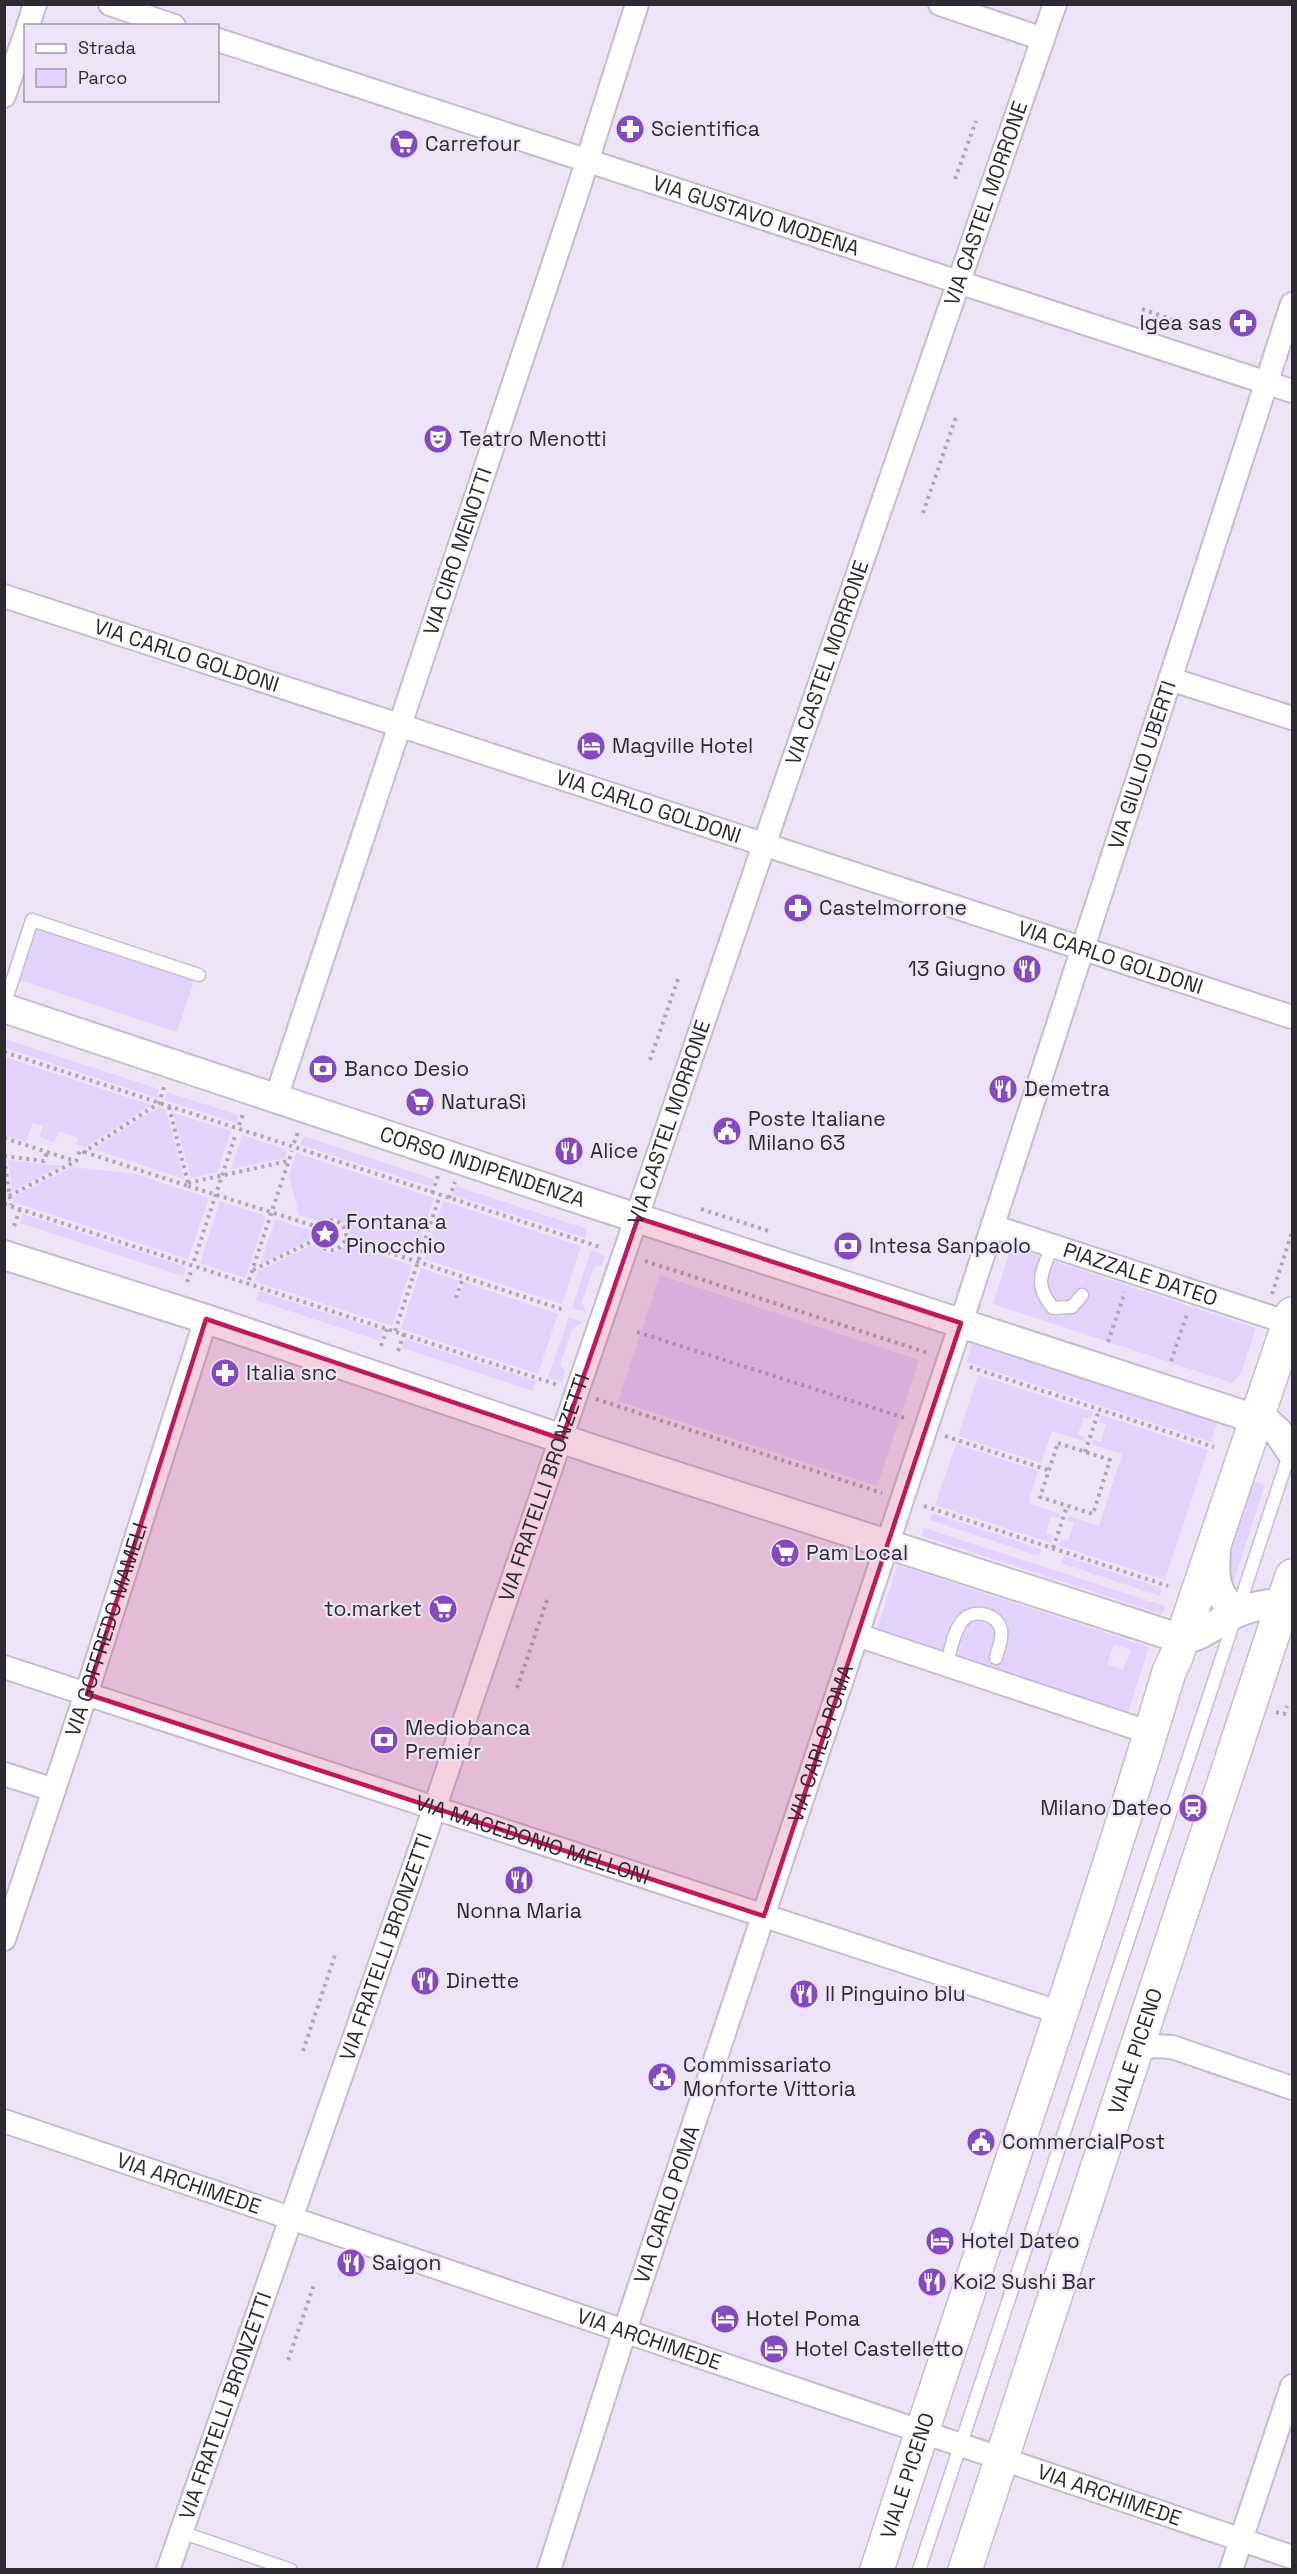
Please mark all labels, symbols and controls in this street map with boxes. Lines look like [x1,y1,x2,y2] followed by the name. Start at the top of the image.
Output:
[24,24,219,102] legend
[78,36,136,59] text: Strada
[78,66,127,89] text: Parco
[938,98,1033,309] street label: VIA CASTEL MORRONE
[614,113,646,145] pharmacy icon: Scientifica
[651,115,760,142] place label: Scientifica
[388,128,420,160] supermarket icon: Carrefour
[425,130,521,157] place label: Carrefour
[649,169,863,262] street label: VIA GUSTAVO MODENA
[1227,307,1259,339] pharmacy icon: Igea sas
[1139,309,1222,336] place label: Igea sas
[422,423,454,455] theatre icon: Teatro Menotti
[459,425,607,452] place label: Teatro Menotti
[417,464,498,639] street label: VIA CIRO MENOTTI
[779,557,874,768] street label: VIA CASTEL MORRONE
[91,612,283,698] street label: VIA CARLO GOLDONI
[1102,677,1182,853] street label: VIA GIULIO UBERTI
[575,730,607,762] hotel icon: Magville Hotel
[612,732,753,759] place label: Magville Hotel
[553,763,745,849] street label: VIA CARLO GOLDONI
[782,892,814,924] pharmacy icon: Castelmorrone
[819,894,967,921] place label: Castelmorrone
[1014,914,1207,1000] street label: VIA CARLO GOLDONI
[1011,953,1043,985] restaurant icon: 13 Giugno
[908,955,1006,982] place label: 13 Giugno
[621,1016,716,1228] street label: VIA CASTEL MORRONE
[307,1053,339,1085] bank icon: Banco Desio
[344,1055,469,1082] place label: Banco Desio
[987,1073,1019,1105] restaurant icon: Demetra
[1024,1075,1110,1102] place label: Demetra
[404,1086,436,1118] supermarket icon: NaturaSì
[441,1088,527,1115] place label: NaturaSì
[748,1105,886,1156] place label: Poste Italiane Milano 63
[711,1115,743,1147] public building icon: Poste Italiane Milano 63
[376,1120,589,1213] street label: CORSO INDIPENDENZA
[553,1135,585,1167] restaurant icon: Alice
[590,1137,639,1164] place label: Alice
[346,1208,447,1259] place label: Fontana a Pinocchio
[309,1218,341,1250] place icon: Fontana a Pinocchio
[832,1230,864,1262] bank icon: Intesa Sanpaolo
[869,1232,1031,1259] place label: Intesa Sanpaolo
[1060,1236,1221,1312] street label: PIAZZALE DATEO
[209,1357,241,1389] pharmacy icon: Italia snc
[246,1359,337,1386] place label: Italia snc
[492,1370,595,1605] street label: VIA FRATELLI BRONZETTI
[59,1519,153,1740] street label: VIA GOFFREDO MAMELI
[769,1537,801,1569] supermarket icon: Pam Local
[806,1539,908,1566] place label: Pam Local
[427,1593,459,1625] supermarket icon: to.market
[324,1595,422,1622] place label: to.market
[781,1661,859,1826] street label: VIA CARLO POMA
[405,1714,530,1765] place label: Mediobanca Premier
[368,1724,400,1756] bank icon: Mediobanca Premier
[412,1789,653,1890] street label: VIA MACEDONIO MELLONI
[1177,1792,1209,1824] station icon: Milano Dateo
[1040,1794,1172,1821] place label: Milano Dateo
[333,1829,438,2064] street label: VIA FRATELLI BRONZETTI
[503,1864,535,1896] restaurant icon: Nonna Maria
[456,1897,582,1924] place label: Nonna Maria
[409,1965,441,1997] restaurant icon: Dinette
[446,1967,519,1994] place label: Dinette
[788,1978,820,2010] restaurant icon: II Pinguino blu
[825,1980,966,2007] place label: II Pinguino blu
[1102,1985,1168,2118] street label: VIALE PICENO
[683,2051,856,2102] place label: Commissariato Monforte Vittoria
[646,2061,678,2093] public building icon: Commissariato Monforte Vittoria
[627,2122,705,2287] street label: VIA CARLO POMA
[965,2126,997,2158] public building icon: CommercialPost
[1002,2128,1165,2155] place label: CommercialPost
[113,2146,265,2220] street label: VIA ARCHIMEDE
[924,2225,956,2257] hotel icon: Hotel Dateo
[961,2227,1080,2254] place label: Hotel Dateo
[335,2247,367,2279] restaurant icon: Saigon
[372,2249,441,2276] place label: Saigon
[916,2266,948,2298] restaurant icon: Koi2 Sushi Bar
[953,2268,1096,2295] place label: Koi2 Sushi Bar
[173,2288,277,2523] street label: VIA FRATELLI BRONZETTI
[573,2302,725,2376] street label: VIA ARCHIMEDE
[709,2303,741,2335] hotel icon: Hotel Poma
[746,2305,860,2332] place label: Hotel Poma
[758,2333,790,2365] hotel icon: Hotel Castelletto
[795,2335,964,2362] place label: Hotel Castelletto
[874,2409,940,2542] street label: VIALE PICENO
[1034,2458,1185,2532] street label: VIA ARCHIMEDE

